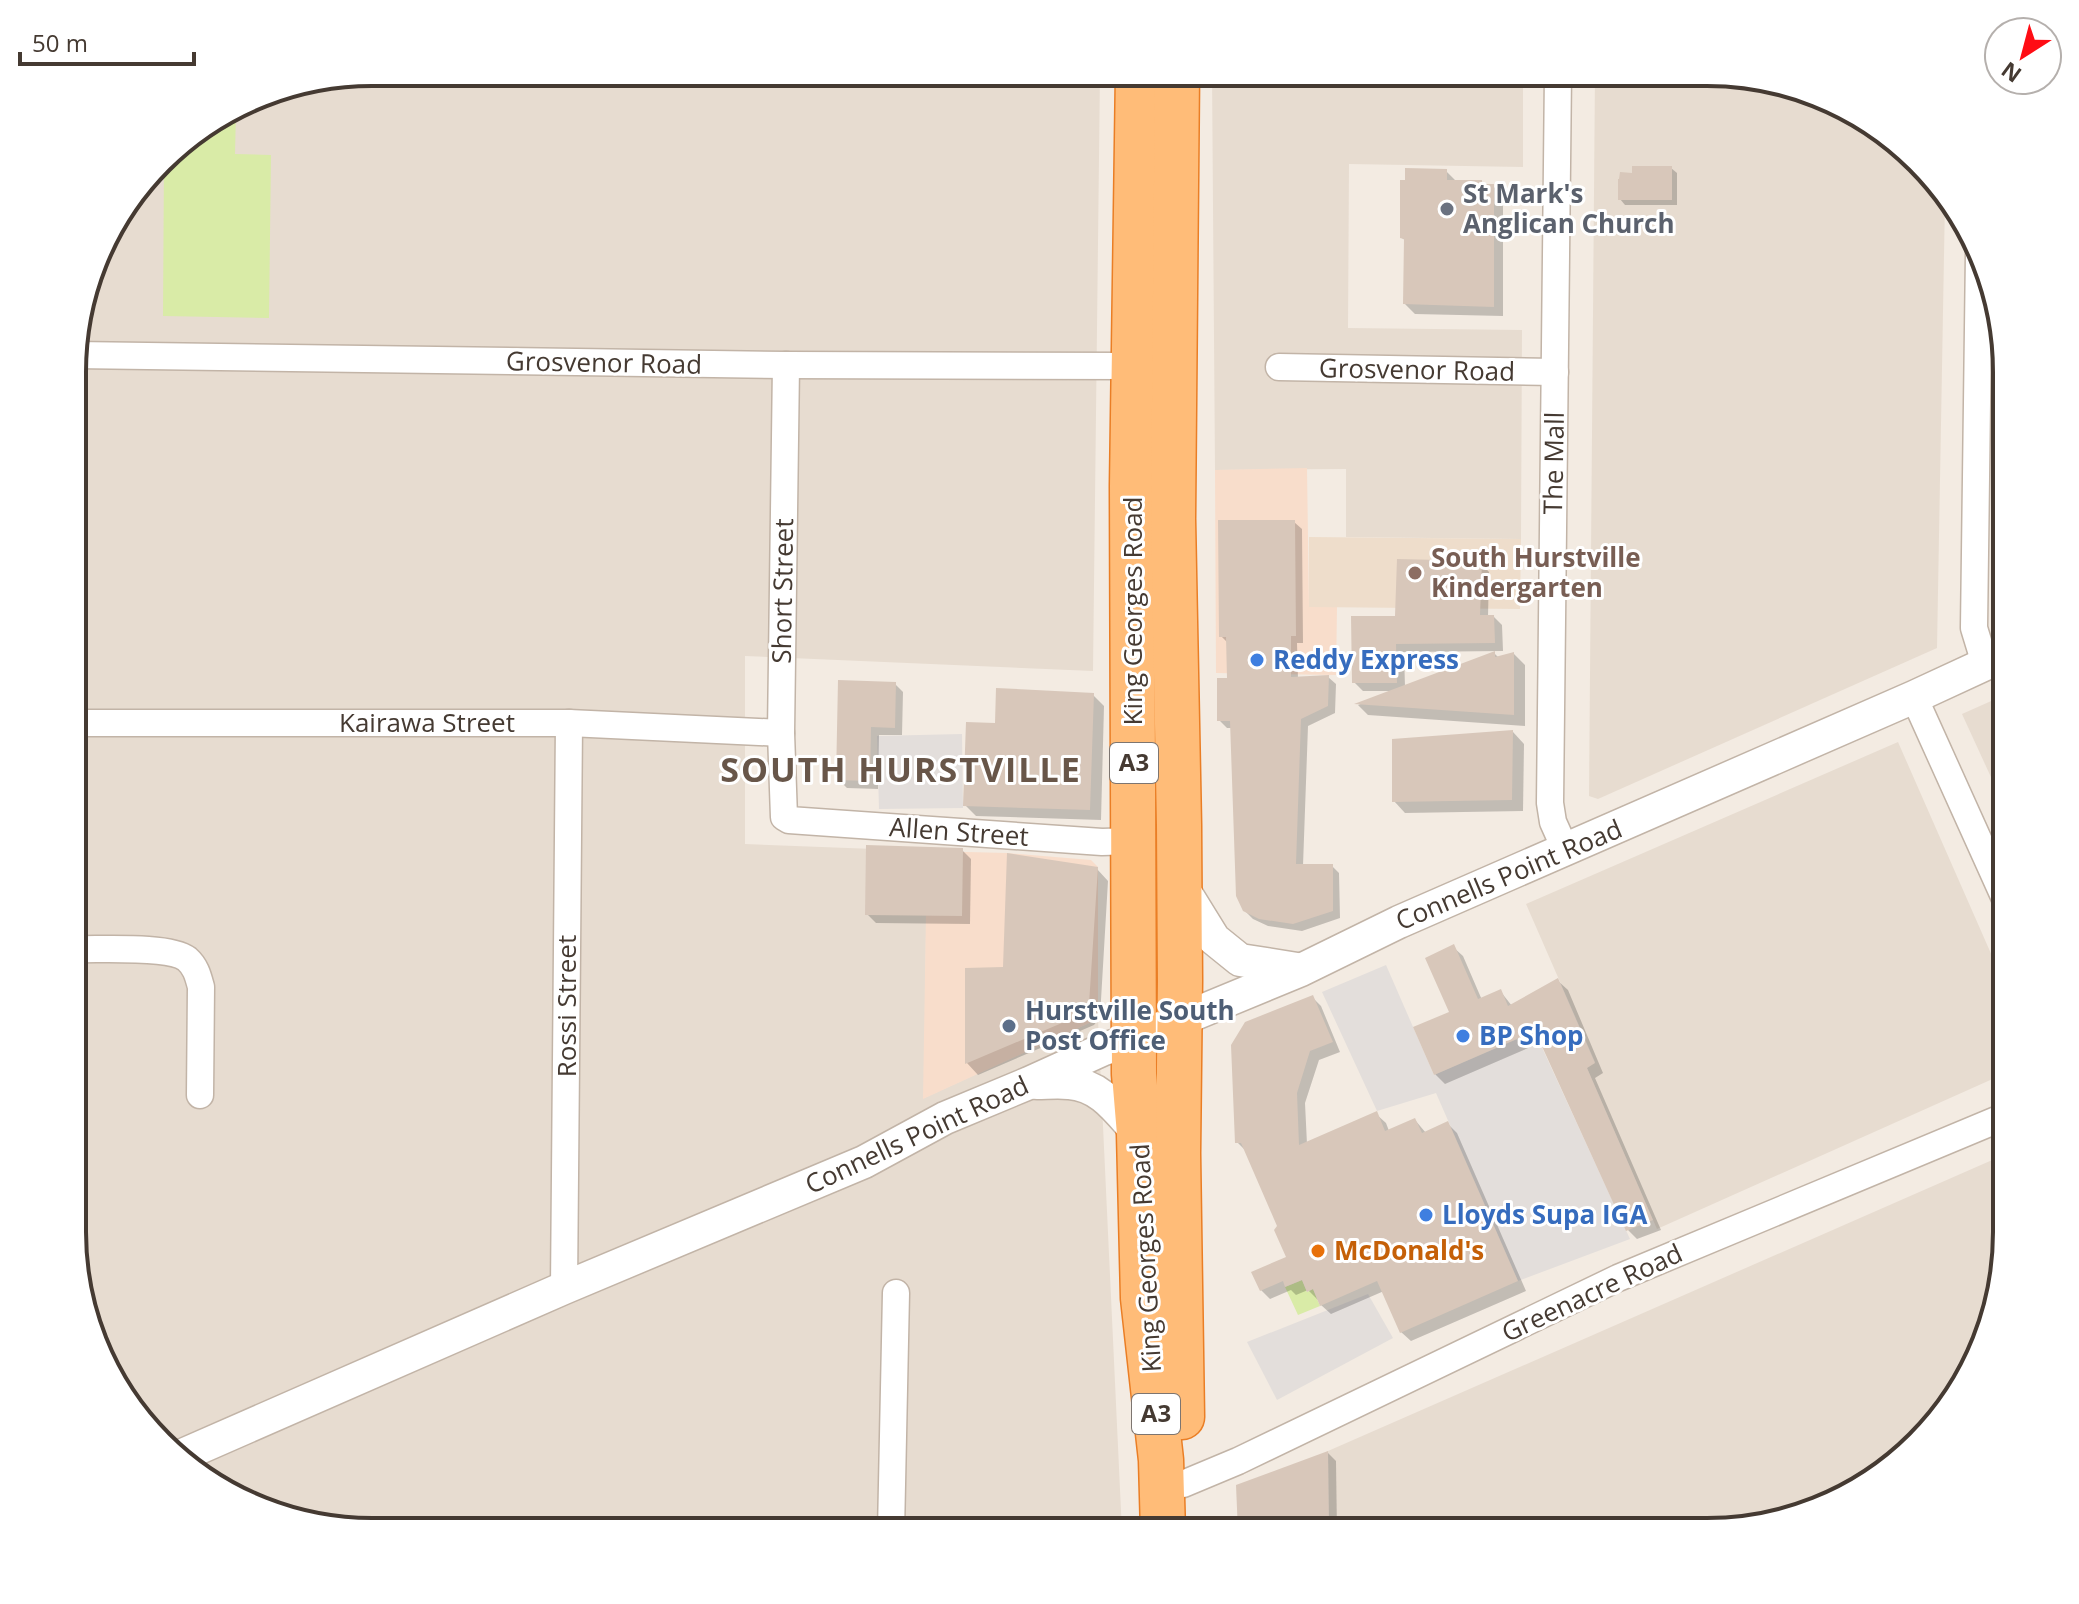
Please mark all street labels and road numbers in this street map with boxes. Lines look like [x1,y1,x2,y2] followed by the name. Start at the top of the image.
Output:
[506,342,702,382] street label: Grosvenor Road
[1319,349,1515,389] street label: Grosvenor Road
[1534,411,1572,515] street label: The Mall
[1114,497,1150,725] street label: King Georges Road
[763,518,801,664] street label: Short Street
[339,704,515,740] street label: Kairawa Street
[1110,743,1158,783] road number: A3
[888,808,1030,854] street label: Allen Street
[1390,810,1627,938] street label: Connells Point Road
[548,935,584,1077] street label: Rossi Street
[799,1067,1034,1202] street label: Connells Point Road
[1121,1143,1169,1373] street label: King Georges Road
[1495,1234,1688,1350] street label: Greenacre Road
[1132,1394,1180,1434] road number: A3

